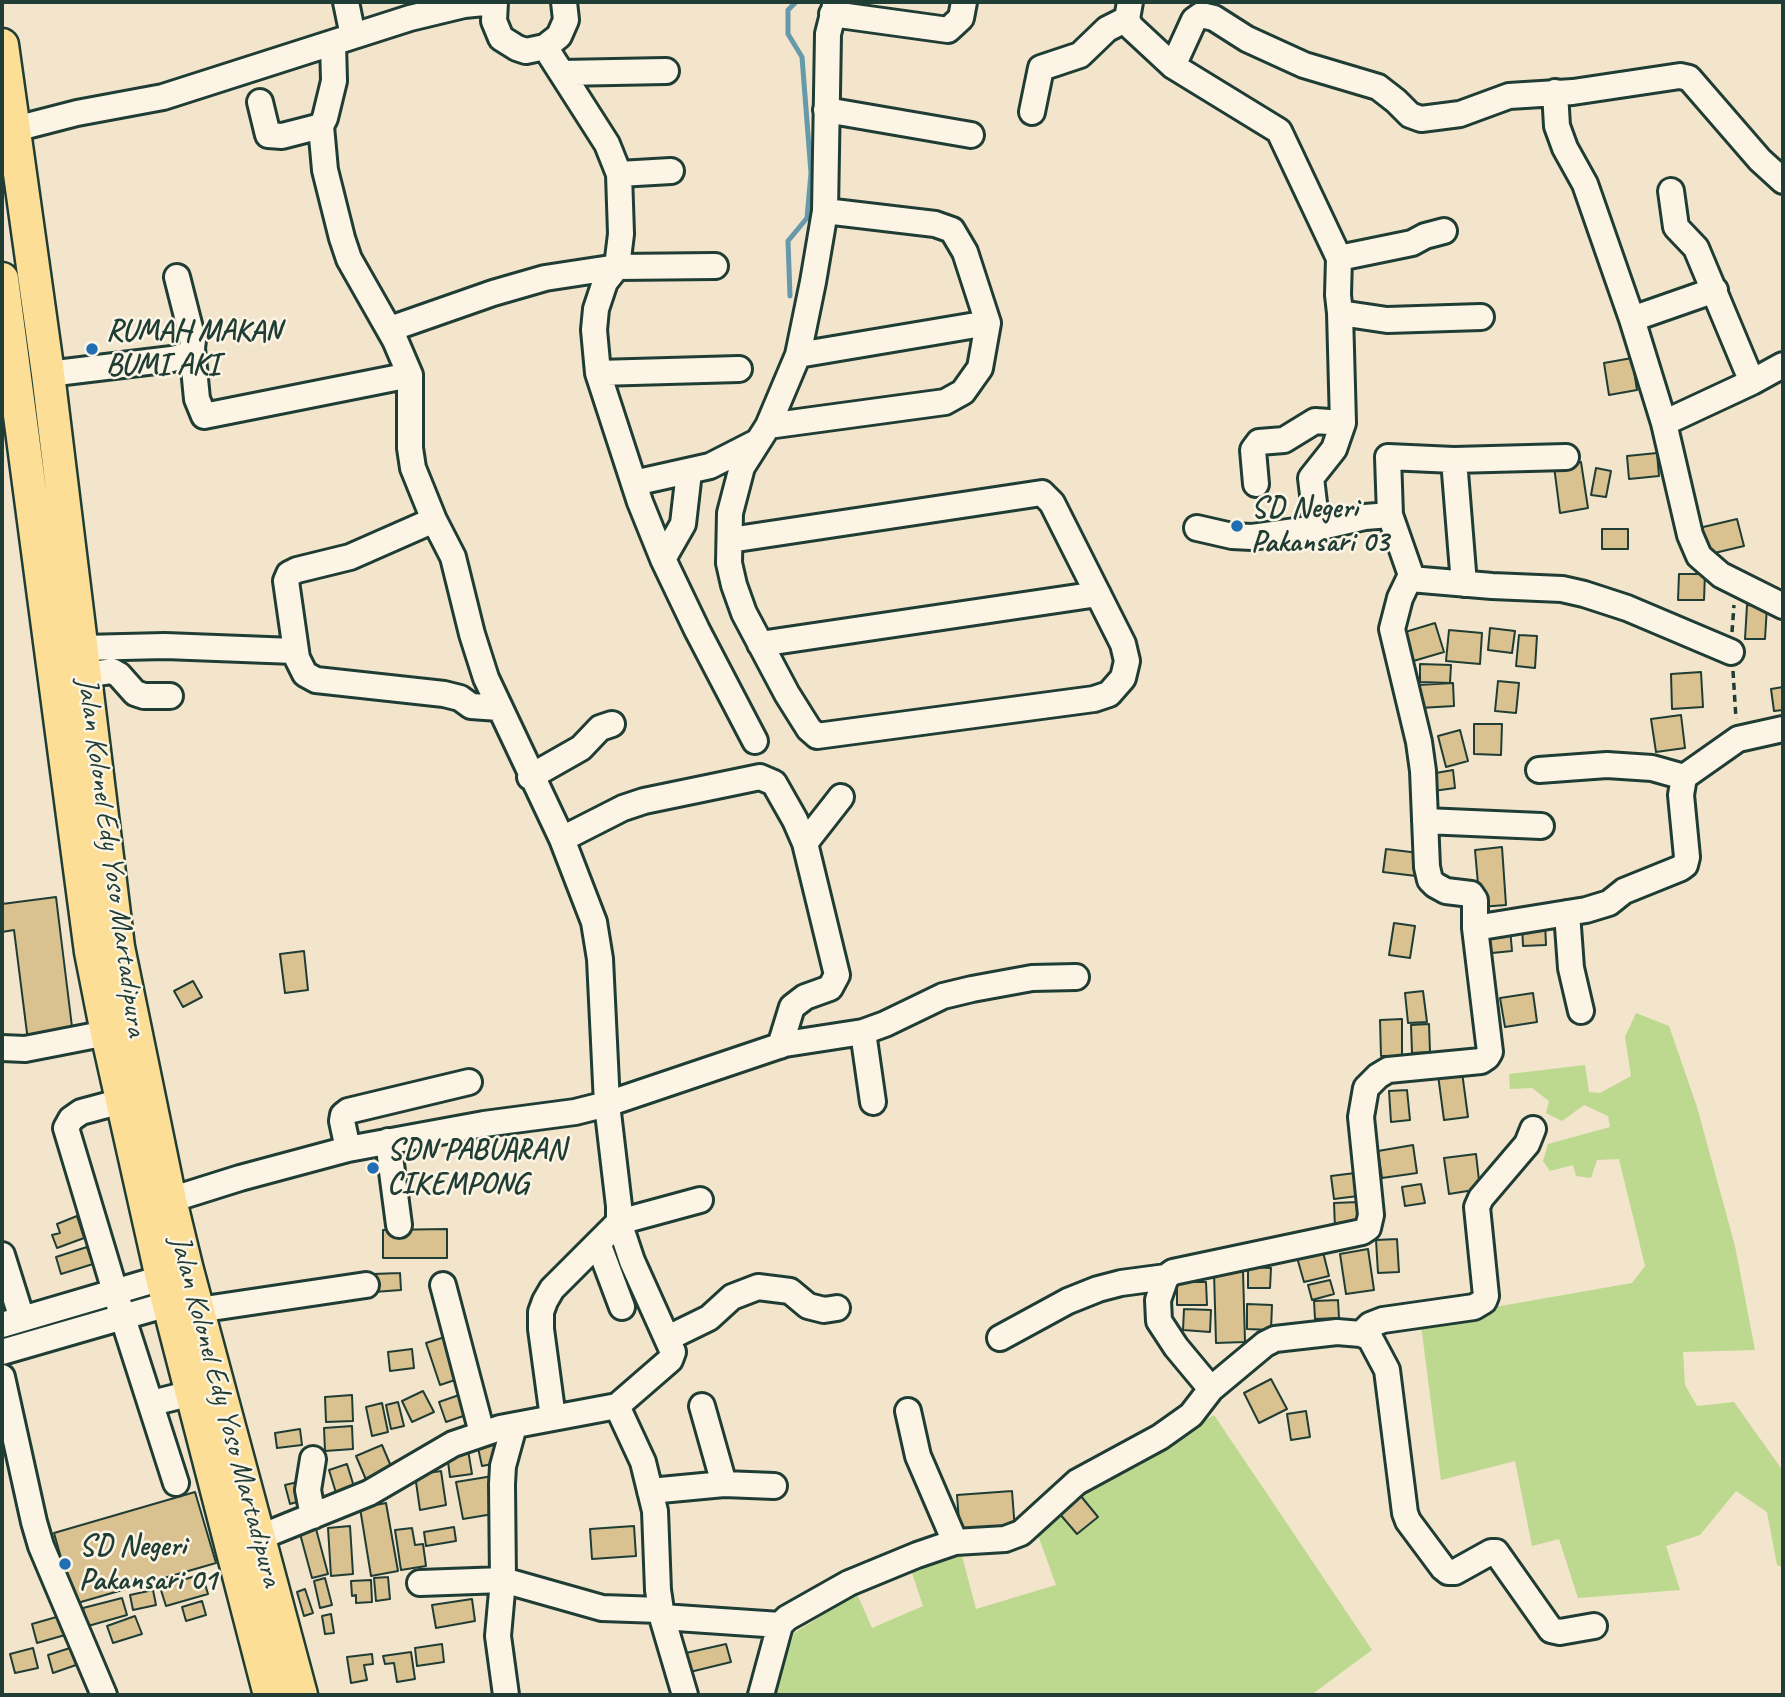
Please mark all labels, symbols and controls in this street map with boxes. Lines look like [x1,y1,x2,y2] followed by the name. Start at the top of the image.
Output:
[106,314,282,384] place label: RUMAH MAKAN BUMI AKI
[84,341,100,357] marker: RUMAH MAKAN BUMI AKI
[1251,491,1389,562] place label: SD Negeri Pakansari 03
[1229,518,1245,534] marker: SD Negeri Pakansari 03
[68,675,154,1039] street label: Jalan Kolonel Edy Yoso Martadipura
[387,1133,565,1204] place label: SDN PABUARAN CIKEMPONG
[365,1160,381,1176] marker: SDN PABUARAN CIKEMPONG
[161,1231,289,1591] street label: Jalan Kolonel Edy Yoso Martadipura
[79,1529,217,1600] place label: SD Negeri Pakansari 01
[57,1556,73,1572] marker: SD Negeri Pakansari 01

